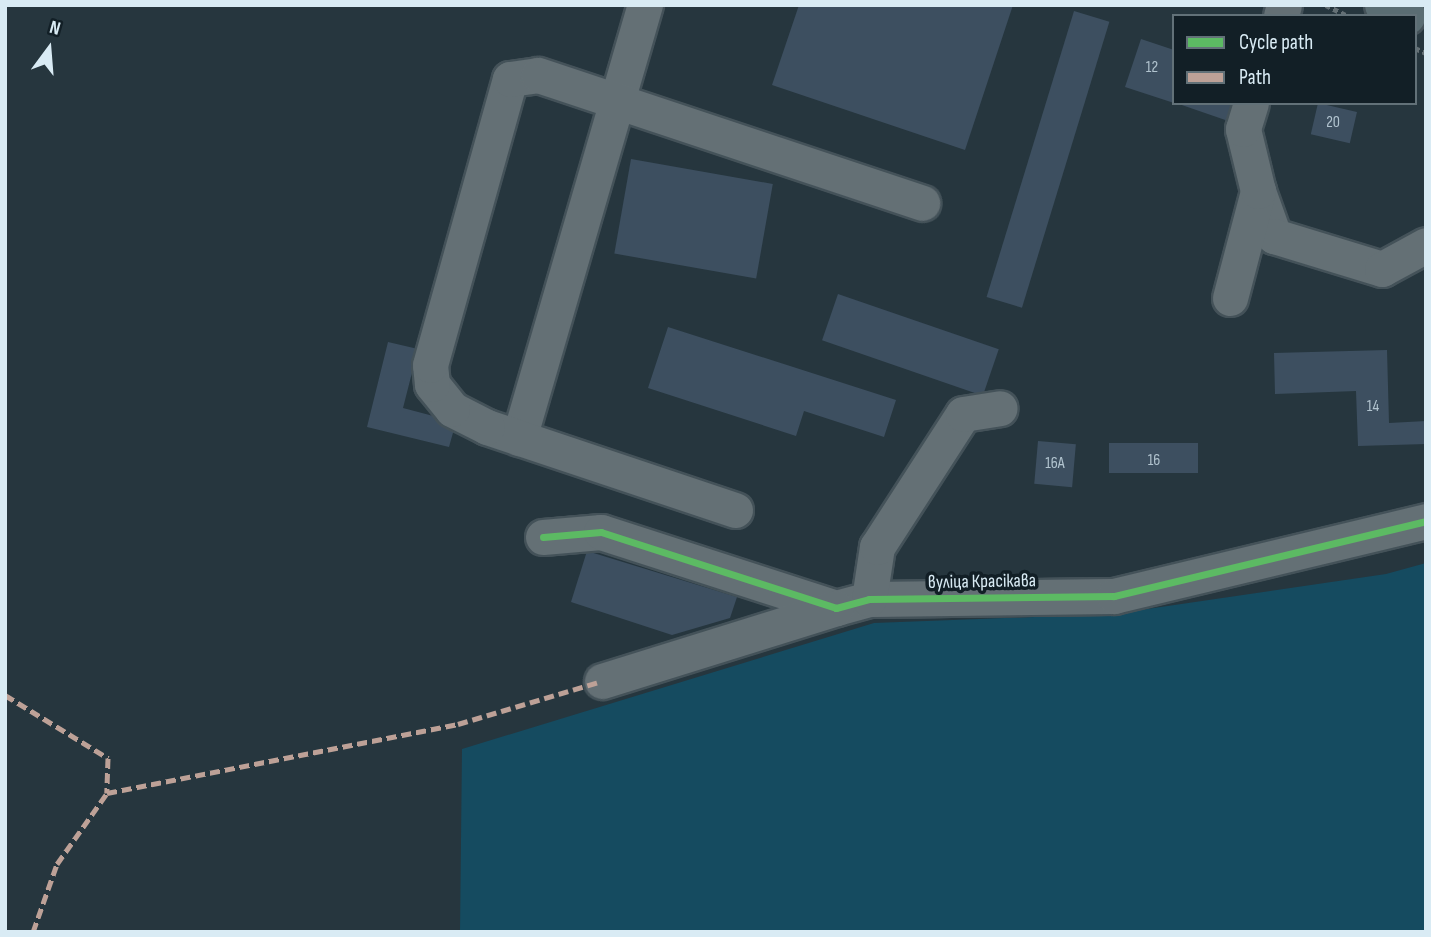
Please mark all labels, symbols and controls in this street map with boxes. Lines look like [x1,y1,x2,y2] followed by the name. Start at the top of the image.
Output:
[14,14,84,84] north arrow
[1172,14,1417,105] legend
[47,16,63,41] text: N
[1239,30,1313,55] text: Cycle path
[1146,58,1158,78] house number: 12
[1239,65,1271,90] text: Path
[1326,113,1340,133] house number: 20
[1367,397,1379,417] house number: 14
[1148,451,1160,471] house number: 16
[1045,454,1065,474] house number: 16А
[928,570,1036,594] street label: вуліца Красікава

